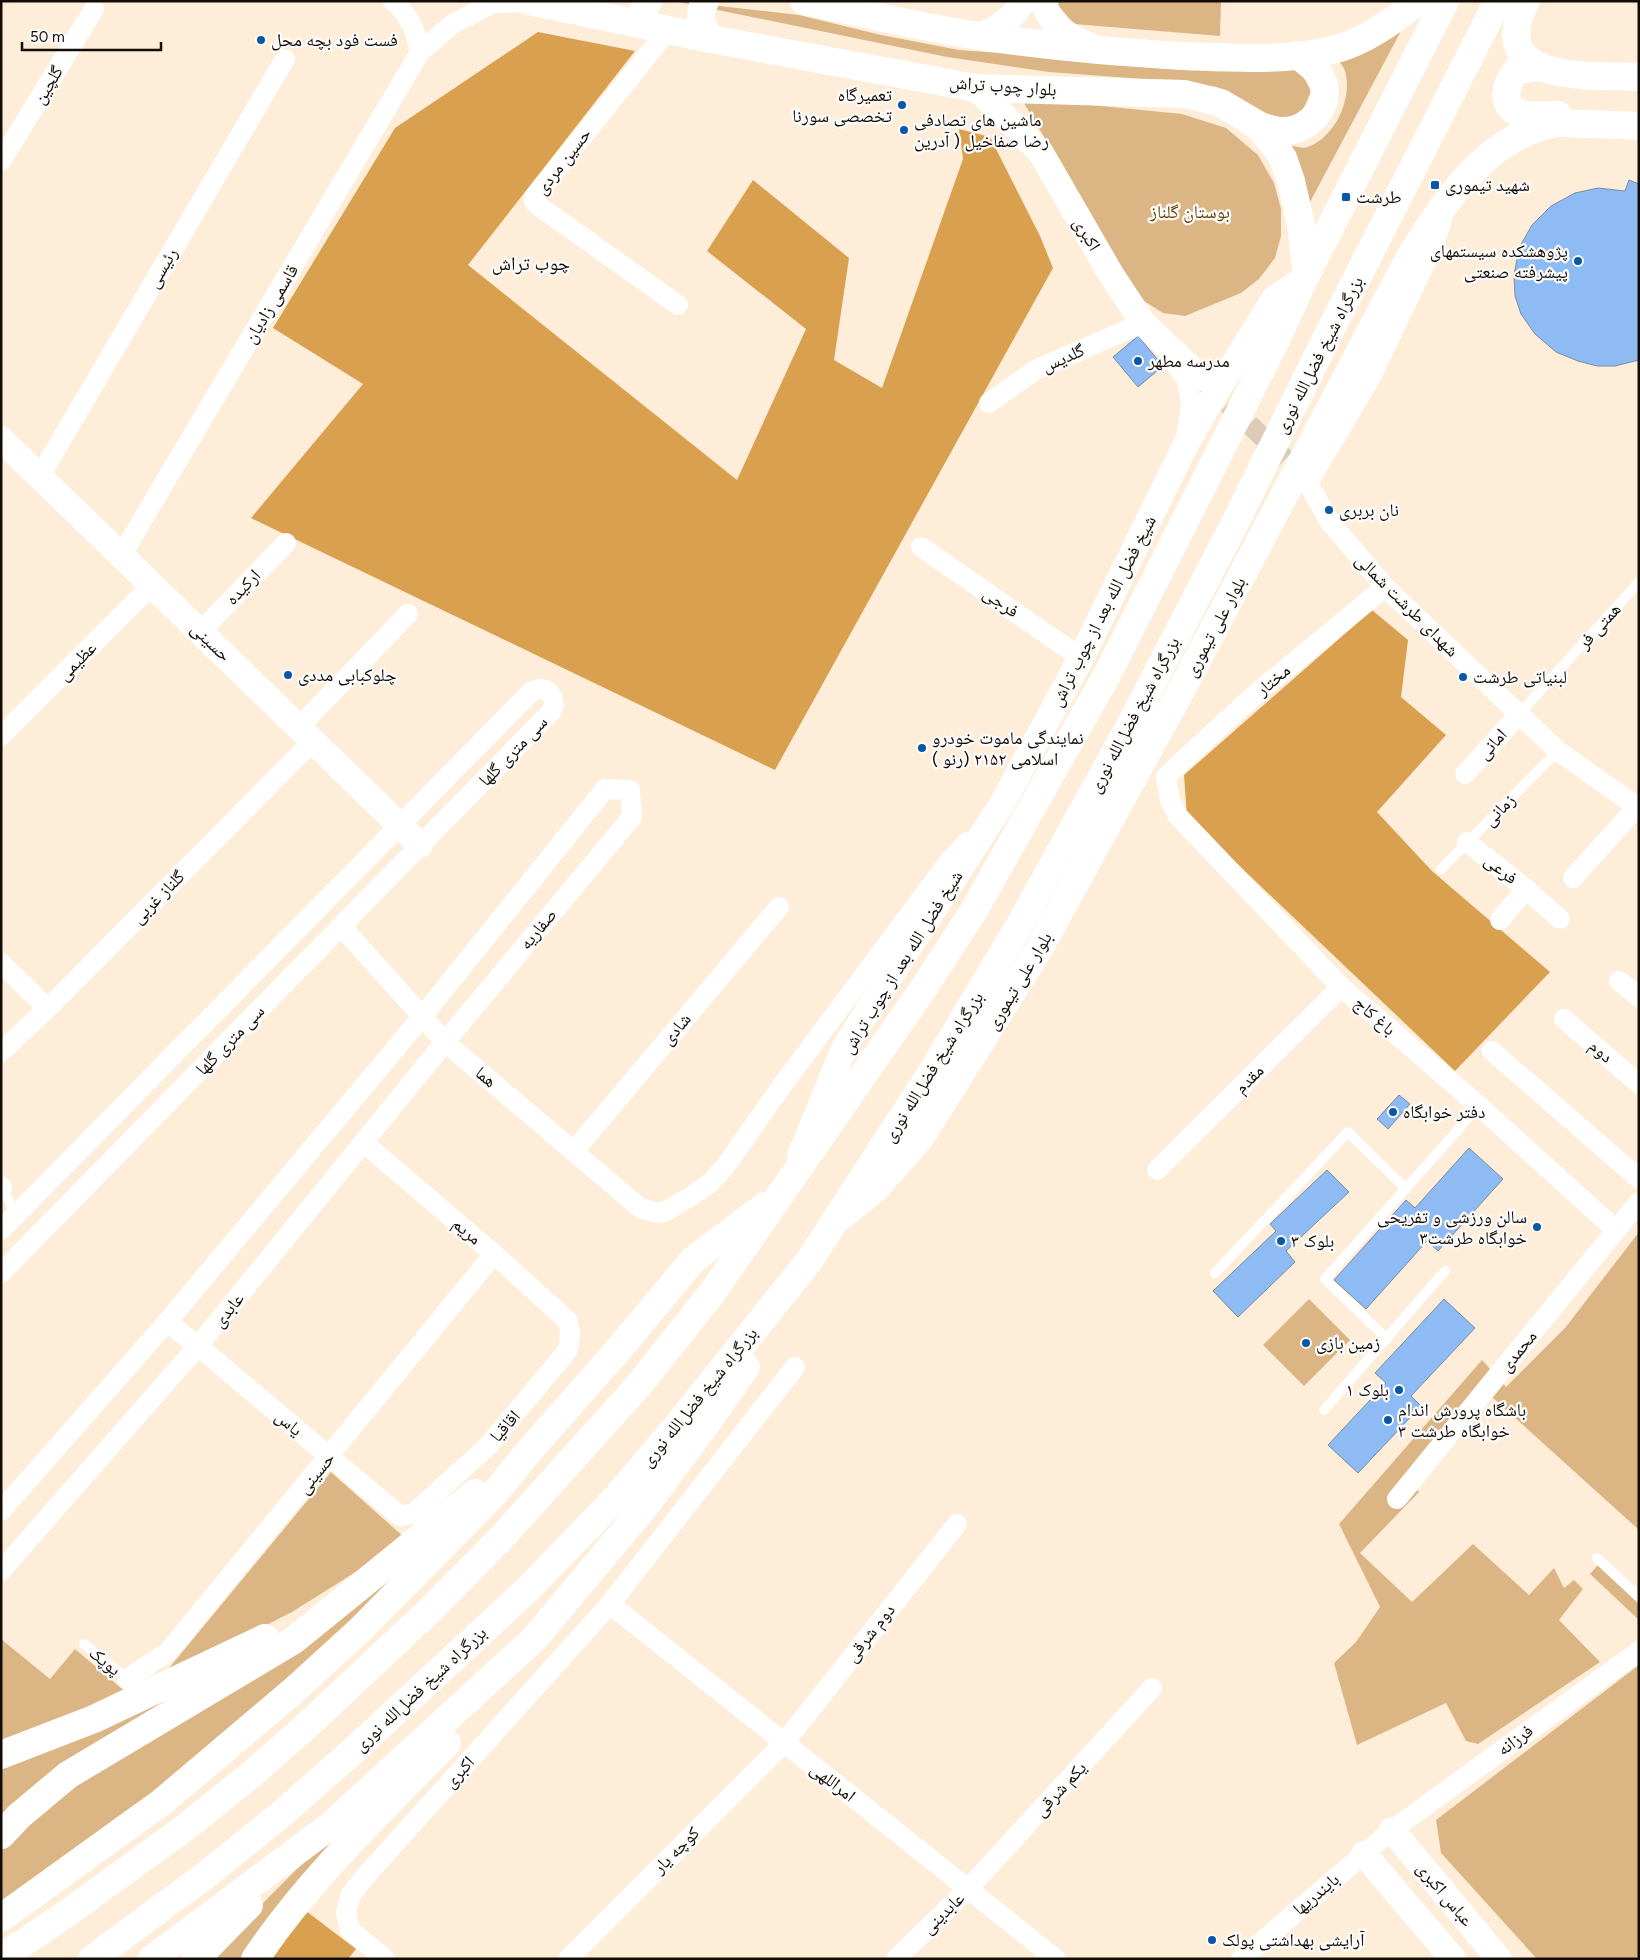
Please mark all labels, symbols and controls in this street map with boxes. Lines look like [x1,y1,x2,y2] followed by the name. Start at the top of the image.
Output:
[22,20,161,52] scale bar
[30,28,65,46] text: 50 m
[271,29,398,51] place label: فست فود بچه محل
[255,34,267,46] marker: فست فود بچه محل
[28,61,68,108] street label: گلچین
[949,71,1058,101] street label: بلوار چوب‌ تراش
[792,84,892,127] place label: تعمیرگاه تخصصی سورنا
[896,99,908,111] marker: تعمیرگاه تخصصی سورنا
[914,109,1049,152] place label: ماشین های تصادفی رضا صفاخیل ( آدرین
[530,123,596,199] street label: حسین مردی
[898,124,910,136] marker: ماشین های تصادفی رضا صفاخیل ( آدرین
[1445,174,1530,196] place label: شهید تیموری
[1429,179,1441,191] marker: شهید تیموری
[1356,186,1402,208] place label: طرشت
[1340,191,1352,203] marker: طرشت
[1149,201,1230,223] park label: بوستان گلناز
[1068,213,1106,255] street label: اکبری
[1430,240,1568,283] place label: پژوهشکده سیستمهای پیشرفته صنعتی
[142,244,182,292] street label: رئیسی
[492,252,570,275] district label: چوب تراش
[1572,255,1584,267] marker: پژوهشکده سیستمهای پیشرفته صنعتی
[239,261,303,347] street label: قاسمی زادیان
[1270,273,1369,438] street label: بزرگراه شیخ فضل‌الله نوری
[1038,339,1088,377] street label: گلدیس
[1147,350,1230,372] place label: مدرسه مطهر
[1132,355,1144,367] marker: مدرسه مطهر
[1339,499,1399,521] place label: نان بربری
[1323,504,1335,516] marker: نان بربری
[1045,512,1162,711] street label: شیخ فضل الله بعد از چوب تراش
[1351,549,1463,661] street label: شهدای طرشت شمالی
[221,565,265,609] street label: ارکیده
[1179,573,1251,681] street label: بلوار علی تیموری
[979,582,1023,622] street label: فرجی
[1572,598,1625,654] street label: همتی فر
[186,618,236,666] street label: حسینی
[1084,633,1185,797] street label: بزرگراه شیخ فضل‌الله نوری
[53,637,101,685] street label: عظیمی
[1251,659,1295,701] street label: مختار
[298,664,397,686] place label: چلوکبابی مددی
[1473,666,1567,688] place label: لبنیاتی طرشت
[282,669,294,681] marker: چلوکبابی مددی
[1457,671,1469,683] marker: لبنیاتی طرشت
[474,711,552,791] street label: سی متری گلها
[1472,724,1512,764] street label: امانی
[932,727,1084,770] place label: نمایندگی ماموت خودرو ( رنو) اسلامی ۲۱۵۲
[916,742,928,754] marker: نمایندگی ماموت خودرو ( رنو) اسلامی ۲۱۵۲
[1478,789,1520,831] street label: زمانی
[1480,849,1522,889] street label: فرعی
[127,865,190,928] street label: گلناز غربی
[837,866,968,1058] street label: شیخ فضل الله بعد از چوب تراش
[514,904,562,954] street label: صفاریه
[981,928,1057,1034] street label: بلوار علی تیموری
[878,988,989,1147] street label: بزرگراه شیخ فضل‌الله نوری
[1349,992,1400,1041] street label: باغ کاج
[191,1000,269,1080] street label: سی متری گلها
[656,1009,696,1049] street label: شادی
[1584,1035,1618,1068] street label: دوم
[1230,1060,1269,1099] street label: مقدم
[471,1062,501,1092] street label: هما
[1403,1101,1485,1123] place label: دفتر خوابگاه
[1387,1106,1399,1118] marker: دفتر خوابگاه
[1377,1206,1527,1249] place label: سالن ورزشی و تفریحی خوابگاه طرشت۳
[447,1213,486,1250] street label: مریم
[1531,1221,1543,1233] marker: سالن ورزشی و تفریحی خوابگاه طرشت۳
[1291,1230,1334,1252] place label: بلوک ۳
[1275,1235,1287,1247] marker: بلوک ۳
[207,1288,249,1332] street label: عابدی
[636,1323,763,1472] street label: بزرگراه شیخ فضل‌الله نوری
[1495,1326,1541,1376] street label: محمدی
[1316,1332,1380,1354] place label: زمین بازی
[1300,1337,1312,1349] marker: زمین بازی
[1346,1379,1389,1401] place label: بلوک ۱
[1393,1384,1405,1396] marker: بلوک ۱
[1398,1399,1526,1442] place label: باشگاه پرورش اندام خوابگاه طرشت ۳
[271,1405,307,1441] street label: یاس
[485,1406,525,1446] street label: اقاقیا
[1382,1414,1394,1426] marker: باشگاه پرورش اندام خوابگاه طرشت ۳
[293,1448,339,1498] street label: حسینی
[840,1599,900,1667] street label: دوم شرقی
[349,1622,492,1757] street label: بزرگراه شیخ فضل‌الله نوری
[84,1642,125,1681] street label: پوپک
[1493,1720,1537,1760] street label: فرزانه
[439,1751,479,1793] street label: اکبری
[806,1757,860,1807] street label: امراللهی
[1029,1757,1092,1822] street label: یکم شرقی
[647,1821,705,1879] street label: کوچه یار
[1412,1857,1478,1931] street label: عباس اکبری
[1288,1868,1344,1920] street label: بایندریها
[917,1887,969,1939] street label: عابدینی
[1222,1929,1365,1951] place label: آرایشی بهداشتی پولک
[1206,1934,1218,1946] marker: آرایشی بهداشتی پولک

